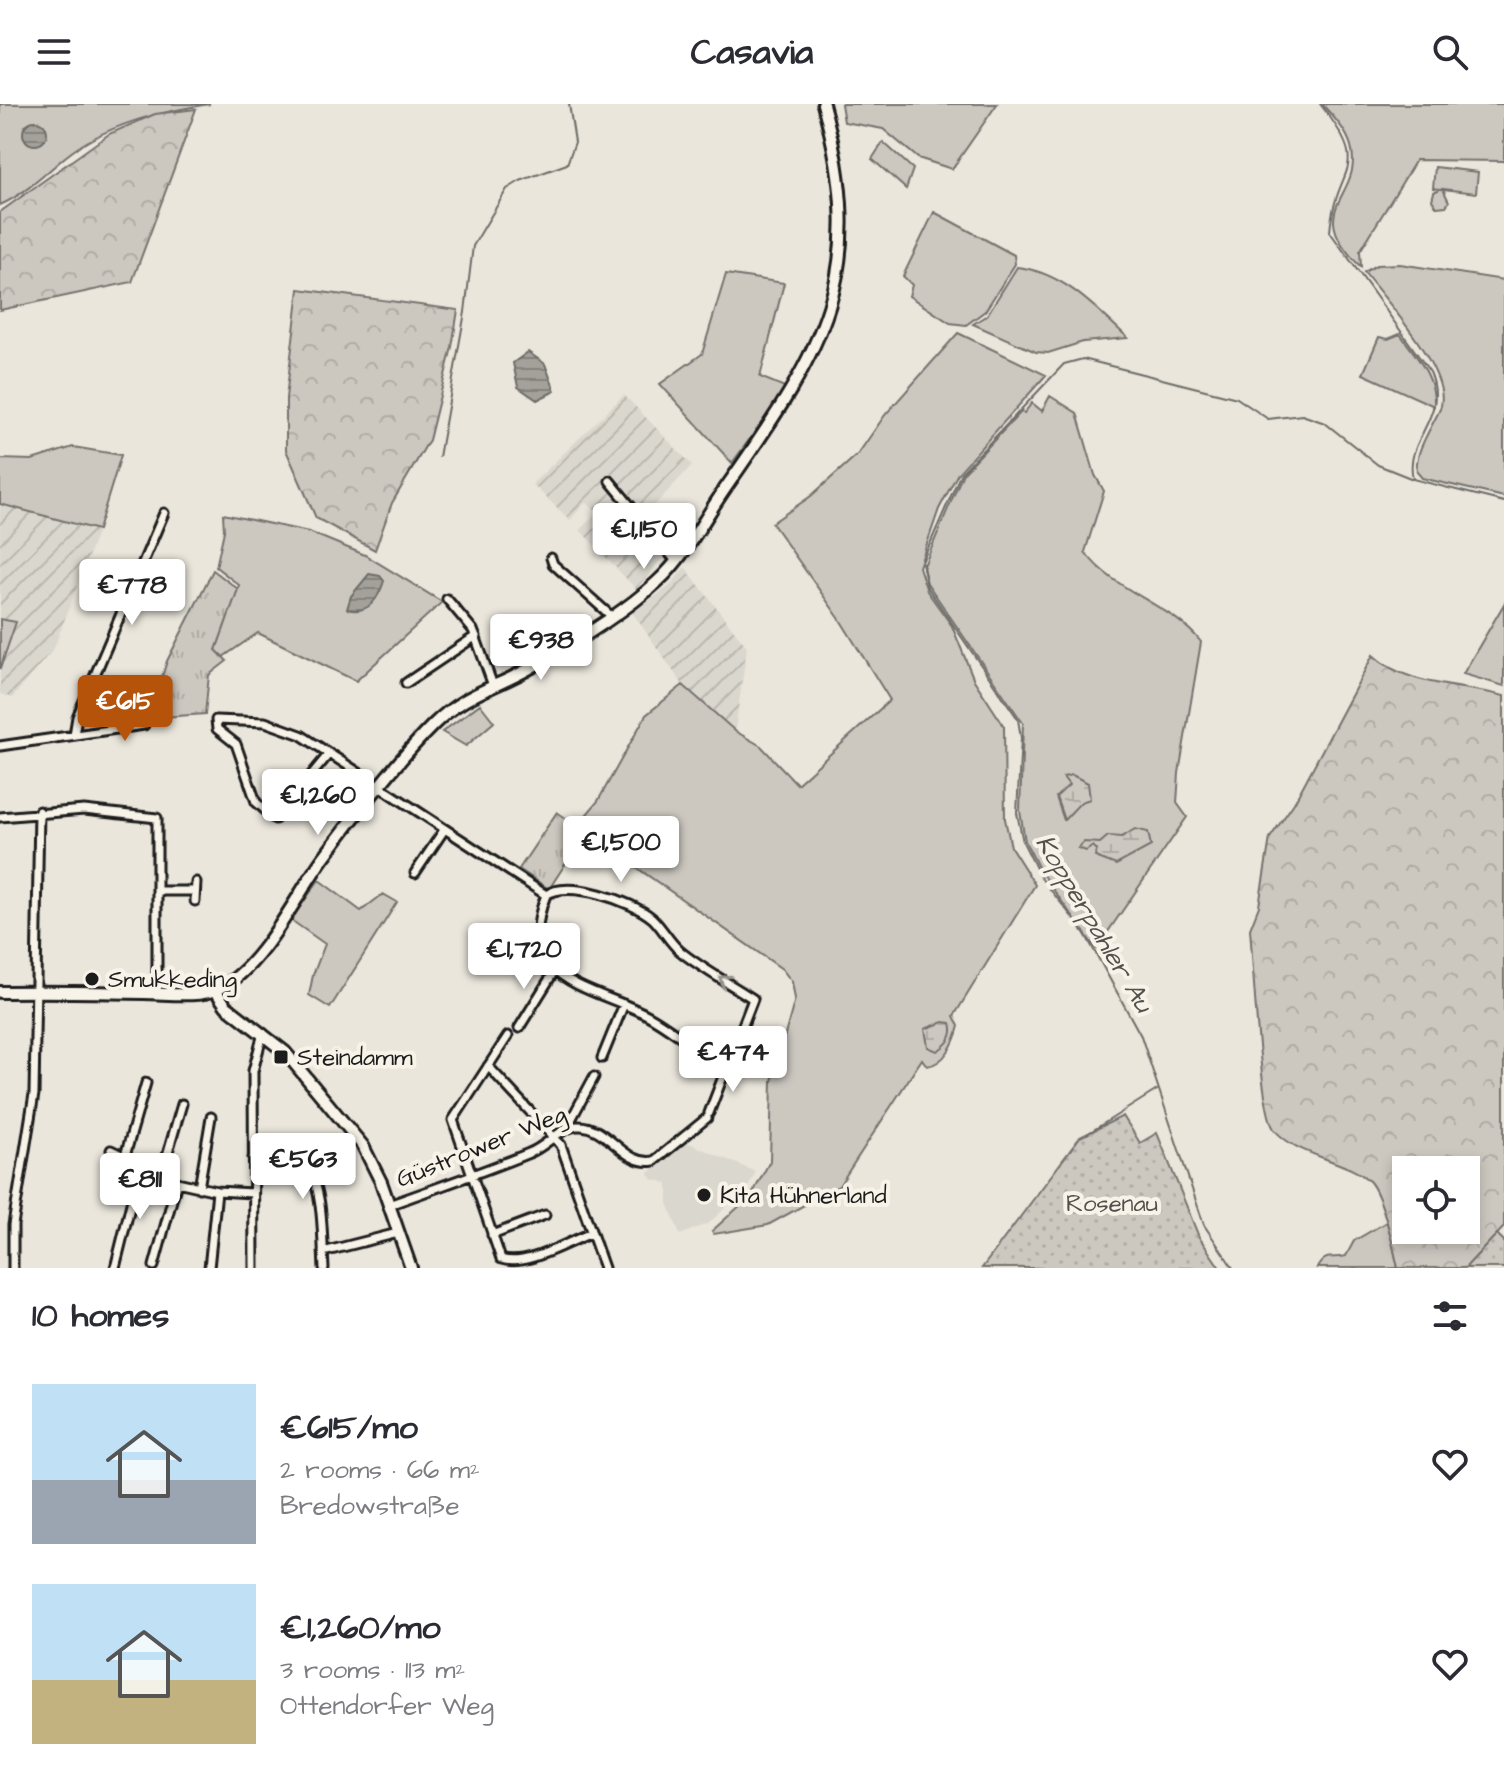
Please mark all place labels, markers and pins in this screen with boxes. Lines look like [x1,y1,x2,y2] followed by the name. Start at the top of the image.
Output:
[579,503,709,571] pin: €1,150
[85,559,179,627] pin: €778
[494,614,588,682] pin: €938
[78,675,172,743] pin: €615
[253,769,383,837] pin: €1,260
[556,816,686,884] pin: €1,500
[459,923,589,991] pin: €1,720
[108,963,237,998] place label: Smukkeding
[83,970,101,988] marker: Smukkeding
[686,1026,780,1094] pin: €474
[297,1041,413,1075] place label: Steindamm
[272,1048,290,1066] marker: Steindamm
[256,1133,350,1201] pin: €563
[93,1153,187,1221] pin: €811
[720,1179,887,1213] place label: Kita Hühnerland
[695,1186,713,1204] marker: Kita Hühnerland

